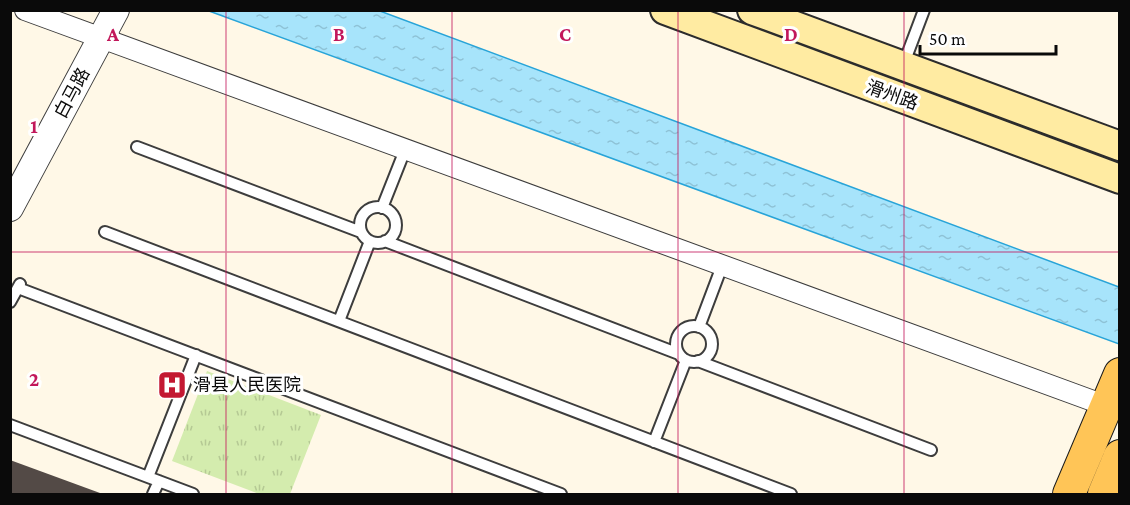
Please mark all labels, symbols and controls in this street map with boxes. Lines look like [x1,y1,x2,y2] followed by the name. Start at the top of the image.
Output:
[920,18,1056,56] scale bar
[106,23,120,45] text: A
[333,23,345,45] text: B
[559,23,571,45] text: C
[784,23,798,45] text: D
[929,29,966,49] text: 50 m
[50,64,94,122] street label: 白马路
[863,76,921,114] street label: 滑州路
[30,115,38,137] text: 1
[29,368,39,390] text: 2
[156,369,188,401] hospital icon: 滑县人民医院
[193,375,301,395] place label: 滑县人民医院

